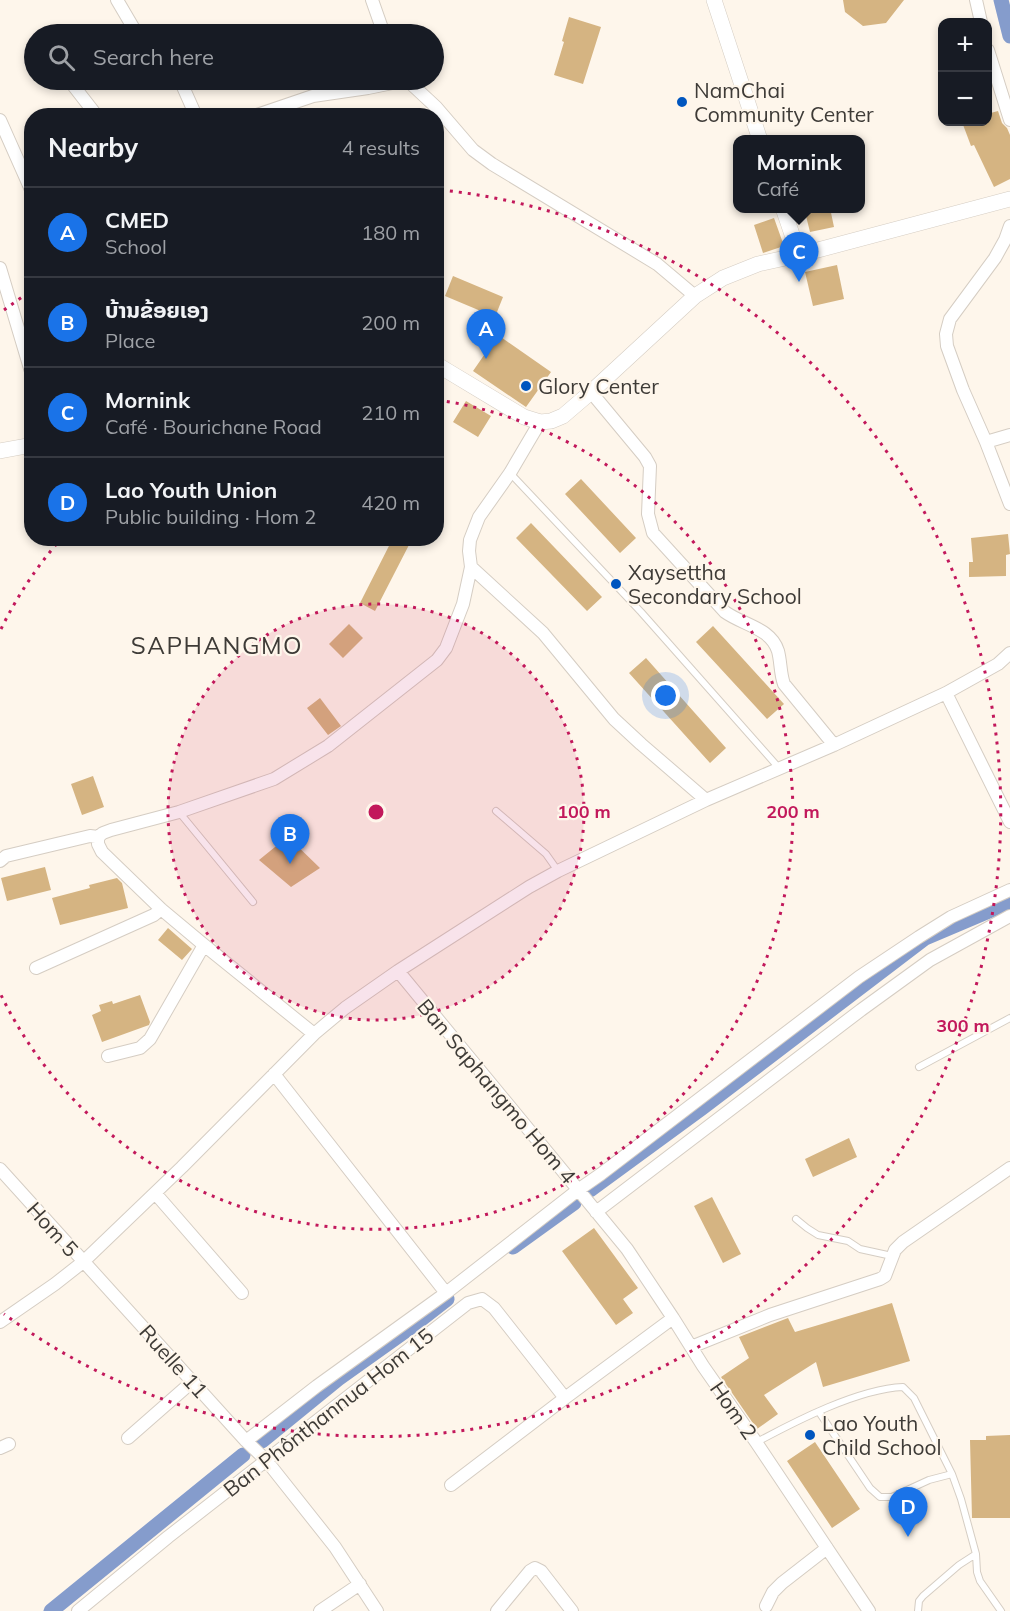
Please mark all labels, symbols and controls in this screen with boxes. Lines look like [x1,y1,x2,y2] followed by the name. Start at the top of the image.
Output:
[938,18,992,126] map controls
[938,18,992,72] button: +
[24,24,444,90] search box
[45,41,78,74] icon: search
[93,43,214,71] text: Search here
[938,72,992,126] button: −
[694,77,874,127] place label: NamChai Community Center
[675,95,689,109] marker: NamChai Community Center
[48,131,138,164] text: Nearby
[342,135,420,160] text: 4 results
[733,135,865,213] popup
[756,148,842,176] text: Mornink
[756,176,799,201] text: Café
[105,206,169,234] text: CMED
[60,220,75,245] text: A
[361,220,420,245] text: 180 m
[780,232,818,282] pin: C
[105,234,167,259] text: School
[105,296,209,324] text: ບ້ານຂ້ອຍເອງ
[61,310,74,335] text: B
[361,310,420,335] text: 200 m
[466,310,506,359] pin: A
[105,328,155,353] text: Place
[538,373,659,399] place label: Glory Center
[519,379,533,393] marker: Glory Center
[105,386,190,414] text: Mornink
[61,400,74,425] text: C
[361,400,420,425] text: 210 m
[105,414,322,439] text: Café · Bourichane Road
[105,476,277,504] text: Lao Youth Union
[60,490,75,515] text: D
[361,490,420,515] text: 420 m
[105,504,316,529] text: Public building · Hom 2
[628,559,802,609] place label: Xaysettha Secondary School
[609,577,623,591] marker: Xaysettha Secondary School
[131,630,303,660] district label: SAPHANGMO
[651,681,680,710] your location
[557,800,611,823] text: 100 m
[766,800,820,823] text: 200 m
[366,802,386,822] centre of rings
[270,814,310,864] pin: B
[412,993,582,1189] street label: Ban Saphangmo Hom 4
[936,1014,990,1037] text: 300 m
[22,1196,84,1262] street label: Hom 5
[134,1319,214,1403] street label: Ruelle 11
[218,1322,438,1502] street label: Ban Phônthannua Hom 15
[705,1376,763,1444] street label: Hom 2
[822,1410,942,1460] place label: Lao Youth Child School
[803,1428,817,1442] marker: Lao Youth Child School
[888,1488,928,1537] pin: D

